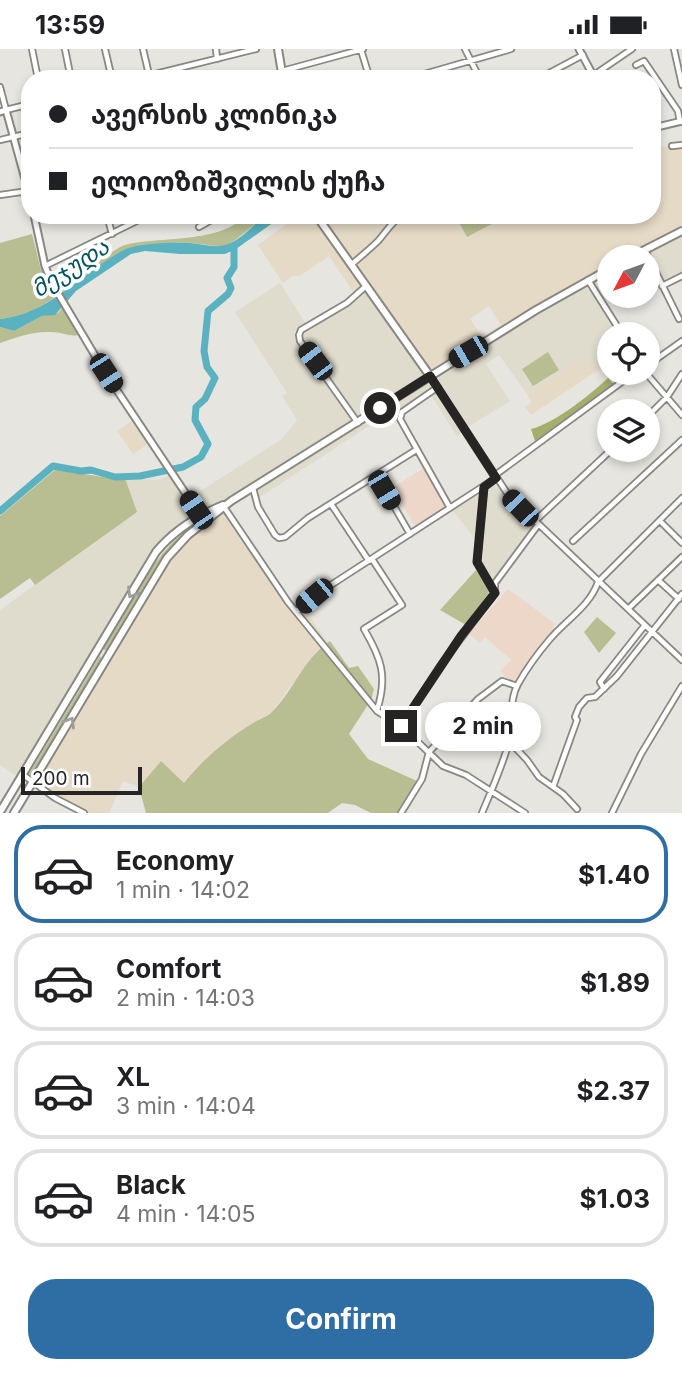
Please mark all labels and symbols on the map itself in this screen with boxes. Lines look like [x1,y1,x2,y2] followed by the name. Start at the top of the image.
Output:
[26,232,114,303] water label: მეჯუდა
[597,245,660,308] north arrow
[445,332,492,372] car
[294,338,337,384] car
[86,350,127,396] car
[364,392,396,424] route start
[365,467,404,513] car
[498,486,543,530] car
[176,487,217,533] car
[292,574,337,618] car
[127,585,140,598] one-way arrow
[426,701,541,751] callout: 2 min
[385,710,417,742] route end
[61,717,74,730] one-way arrow
[21,764,142,796] scale bar

